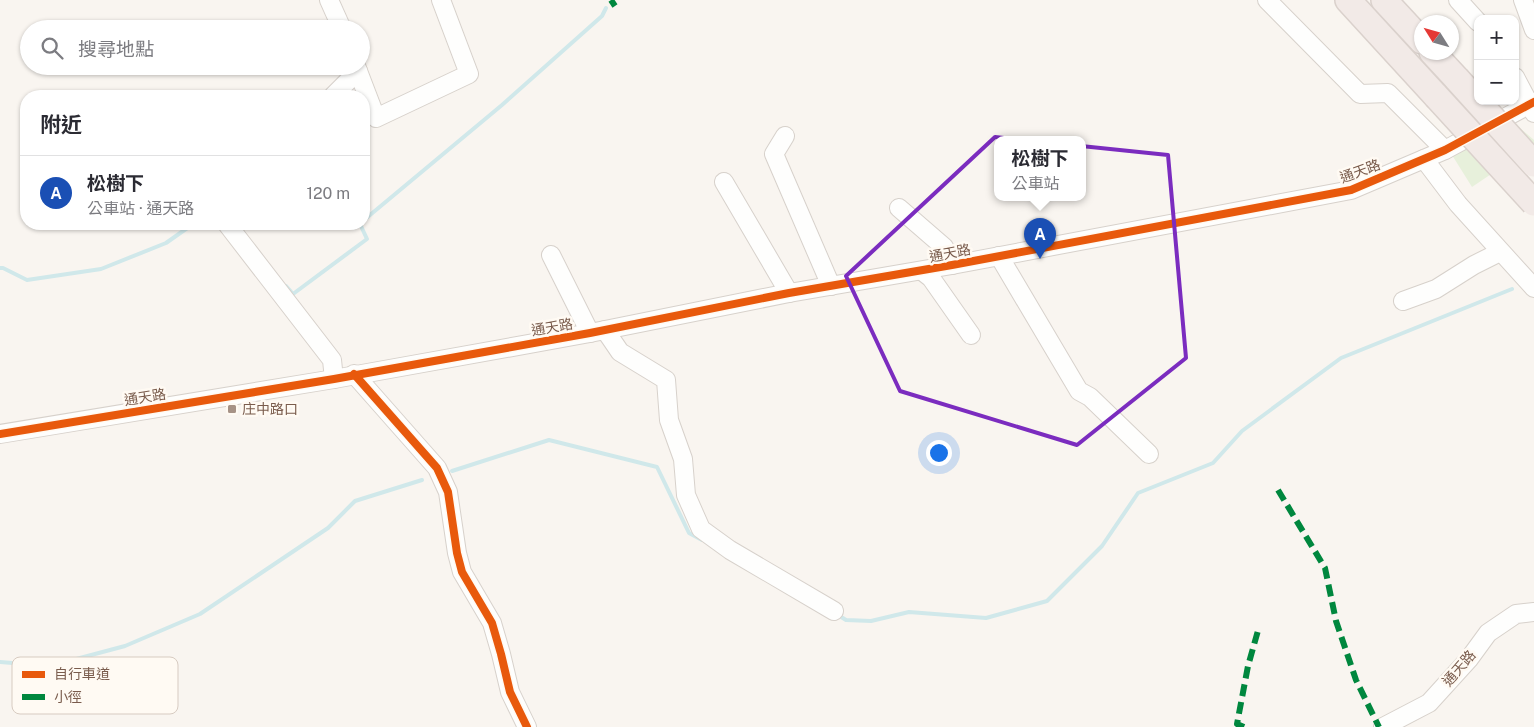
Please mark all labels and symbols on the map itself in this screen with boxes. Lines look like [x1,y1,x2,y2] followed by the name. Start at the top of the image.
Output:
[1414,15,1459,60] north arrow
[1338,156,1382,186] street label: 通天路
[1024,218,1056,259] pin: A
[928,241,972,265] street label: 通天路
[530,315,574,339] street label: 通天路
[123,386,167,408] street label: 通天路
[242,401,298,417] place label: 庄中路口
[226,403,238,415] marker: 庄中路口
[926,440,952,466] your location
[1439,647,1479,689] street label: 通天路
[12,657,178,714] legend
[54,666,110,682] text: 自行車道
[54,689,82,705] text: 小徑

